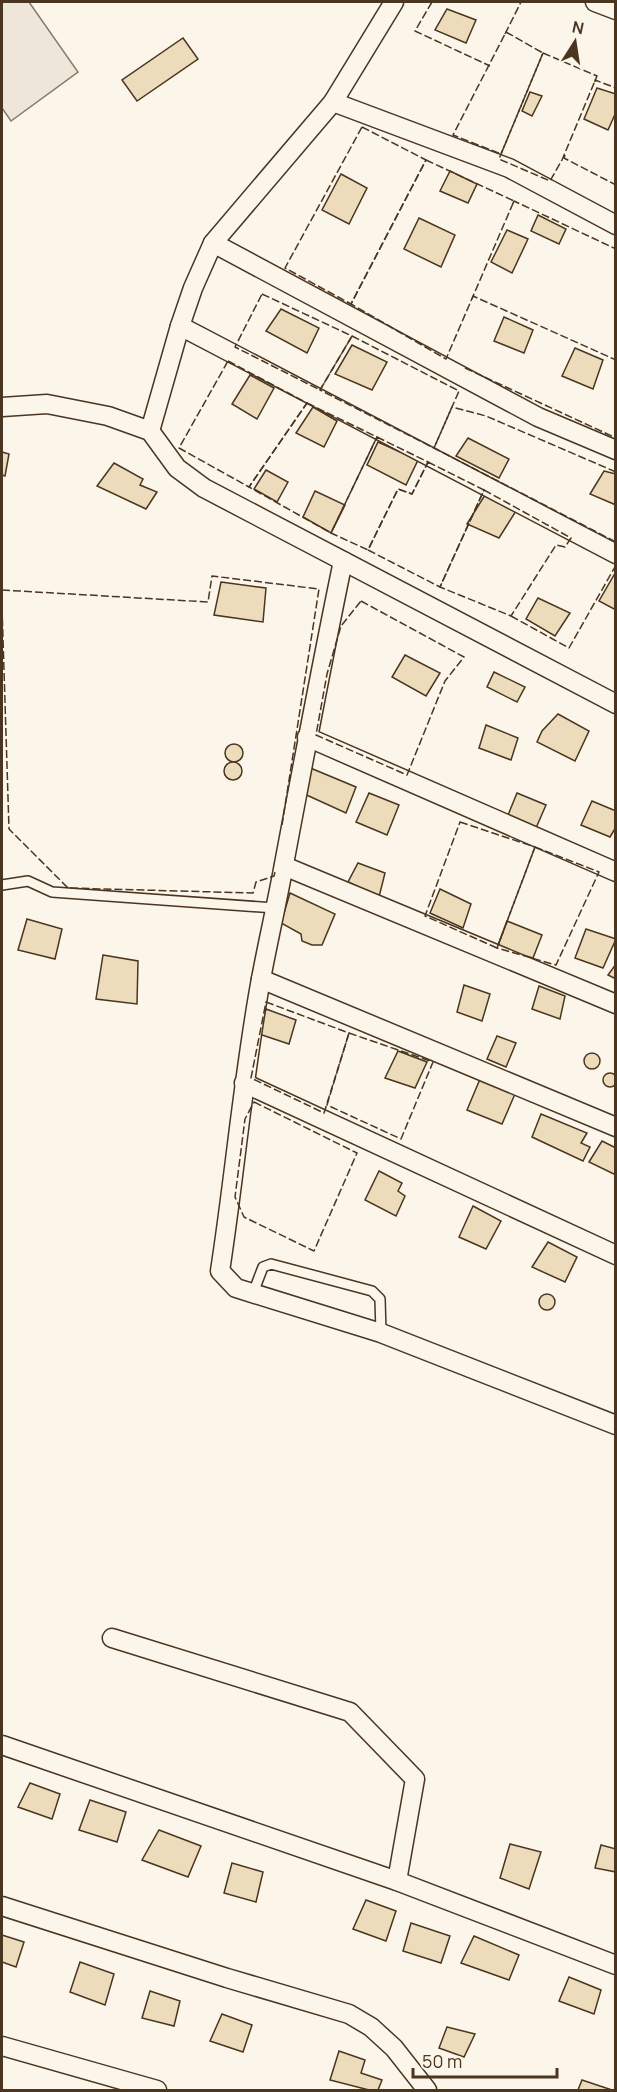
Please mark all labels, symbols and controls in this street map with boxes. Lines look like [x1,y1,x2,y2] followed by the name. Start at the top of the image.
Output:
[545,12,605,72] north arrow
[570,15,586,39] text: N
[413,2041,557,2079] scale bar
[422,2049,462,2073] text: 50 m

